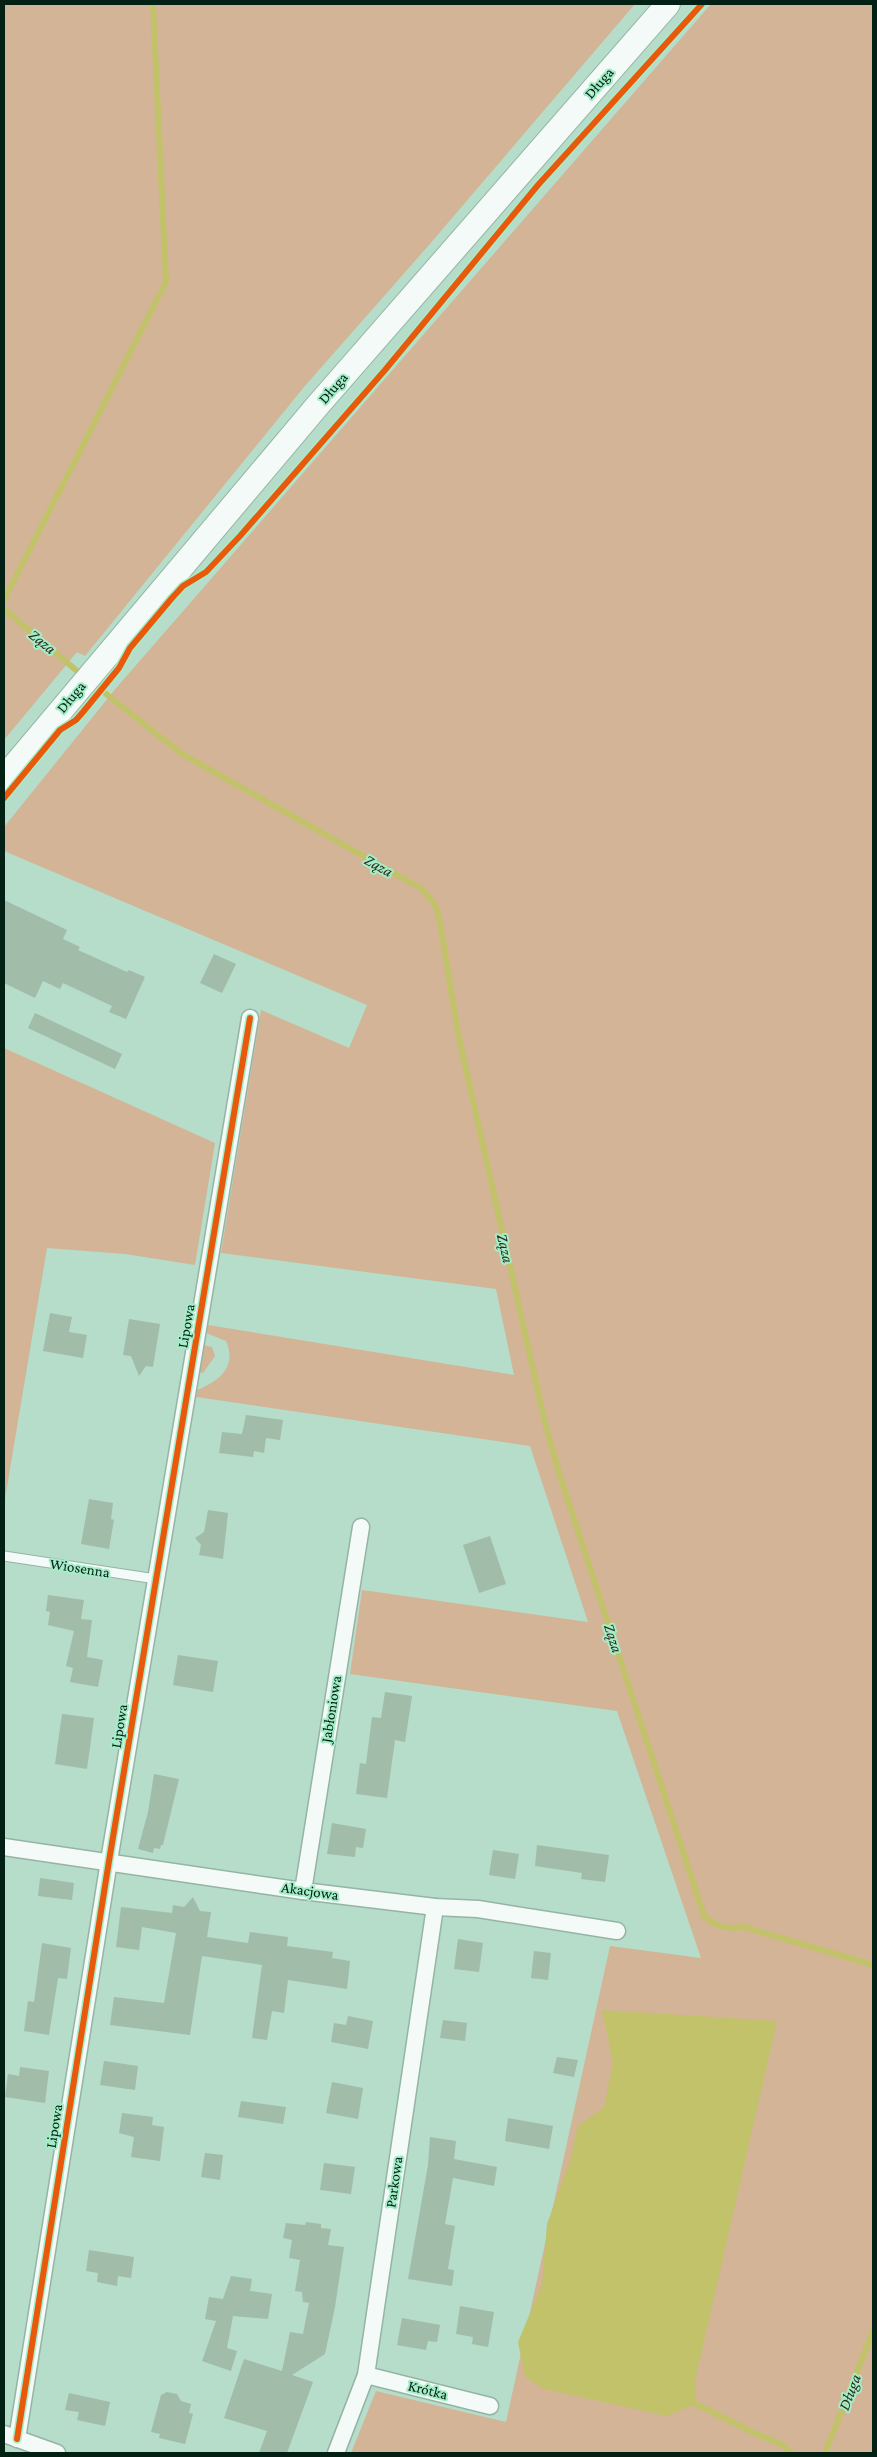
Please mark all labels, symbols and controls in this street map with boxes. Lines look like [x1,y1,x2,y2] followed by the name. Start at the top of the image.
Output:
[581,64,618,102] street label: Długa
[315,369,352,407] street label: Długa
[25,626,60,658] water label: Ząza
[53,678,89,717] street label: Długa
[361,851,396,881] water label: Ząza
[493,1232,517,1265] water label: Ząza
[174,1303,199,1350] street label: Lipowa
[49,1555,111,1581] street label: Wiosenna
[600,1622,626,1656] water label: Ząza
[317,1674,345,1746] street label: Jabłoniowa
[108,1703,131,1749] street label: Lipowa
[280,1879,340,1904] street label: Akacjowa
[43,2103,66,2149] street label: Lipowa
[382,2155,406,2209] street label: Parkowa
[835,2371,865,2413] water label: Długa
[407,2377,449,2403] street label: Krótka

